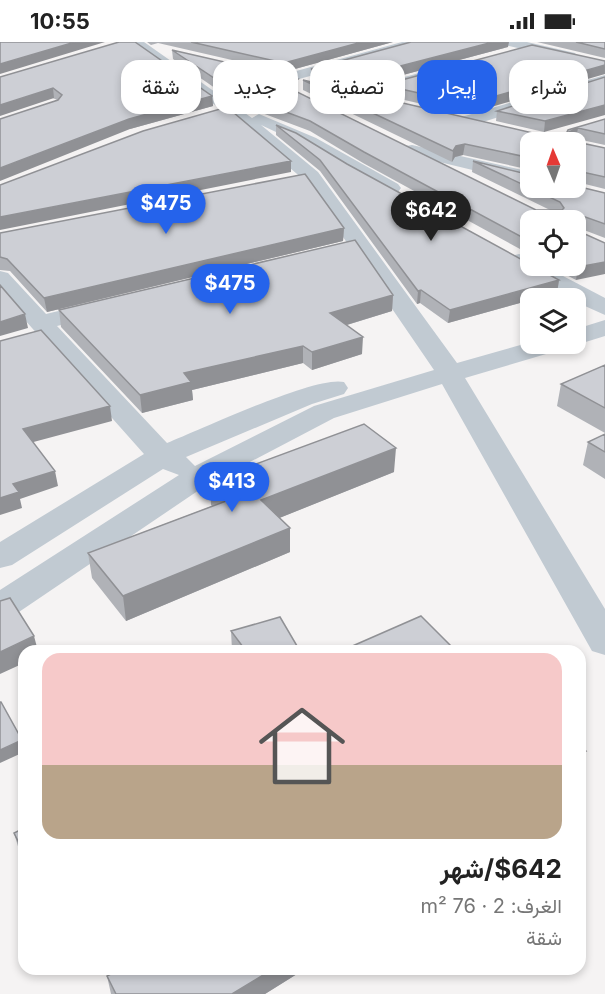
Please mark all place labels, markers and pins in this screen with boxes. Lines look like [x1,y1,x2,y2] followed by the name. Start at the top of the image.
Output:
[130,184,202,235] pin: $475
[395,191,467,242] pin: $642
[194,264,266,315] pin: $475
[196,462,268,513] pin: $413

